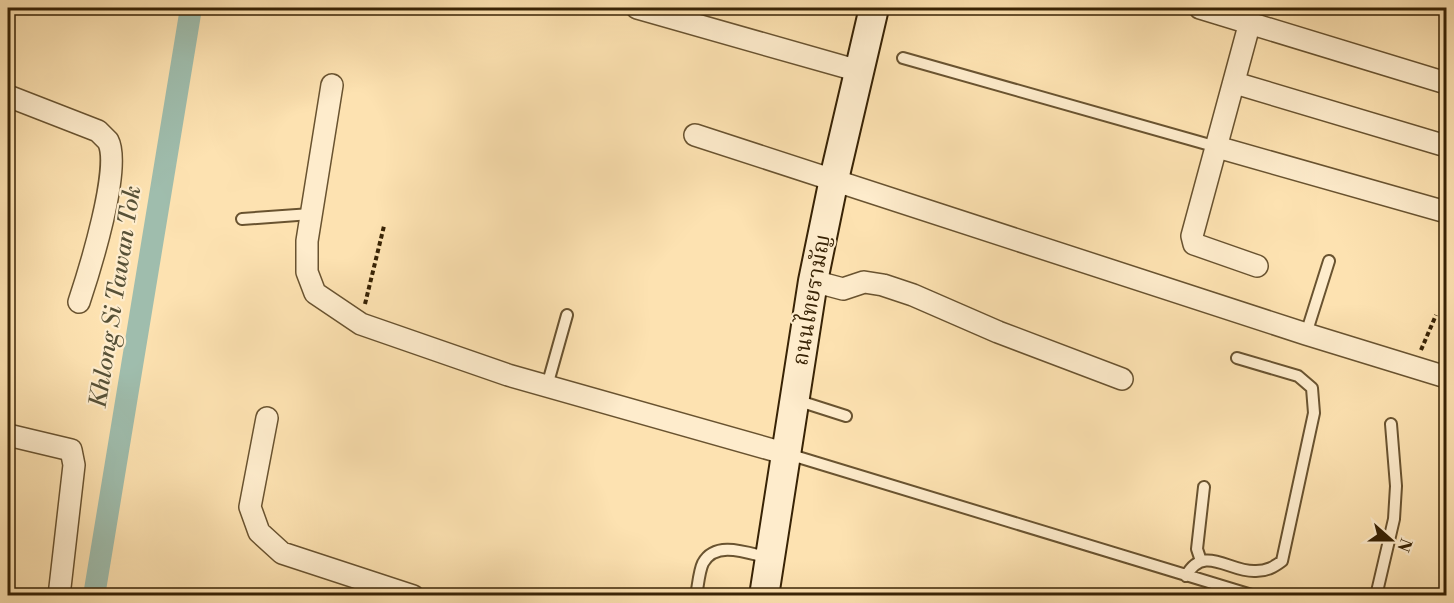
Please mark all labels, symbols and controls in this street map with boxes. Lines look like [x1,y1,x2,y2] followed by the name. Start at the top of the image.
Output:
[84,184,148,410] water label: Khlong Si Tawan Tok
[785,232,837,368] street label: ถนนไทยรามัญ
[1361,510,1421,570] north arrow
[1392,536,1416,555] text: N

